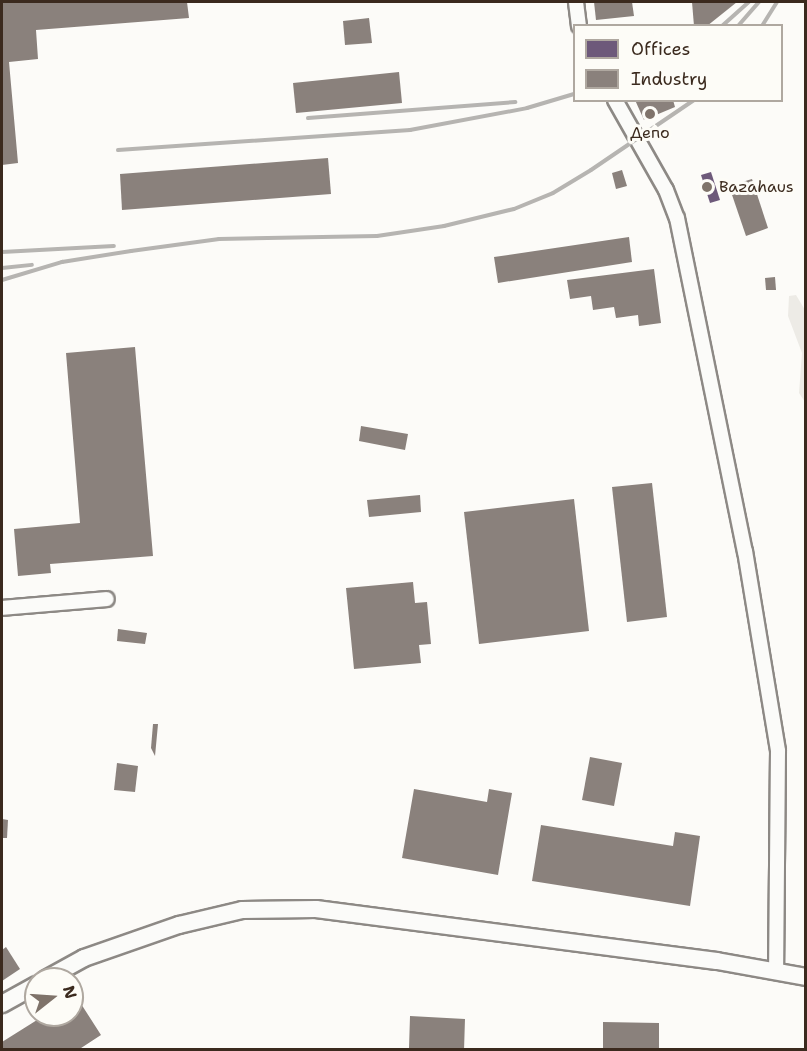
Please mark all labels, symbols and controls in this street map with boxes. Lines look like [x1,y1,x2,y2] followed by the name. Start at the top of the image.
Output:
[573,24,783,102] legend
[631,37,690,61] text: Offices
[631,67,707,91] text: Industry
[643,107,657,121] marker: Депо
[630,123,670,143] place label: Депо
[719,177,794,197] place label: Bazahaus
[700,180,714,194] marker: Bazahaus
[24,967,84,1027] north arrow
[58,983,82,1001] text: N

